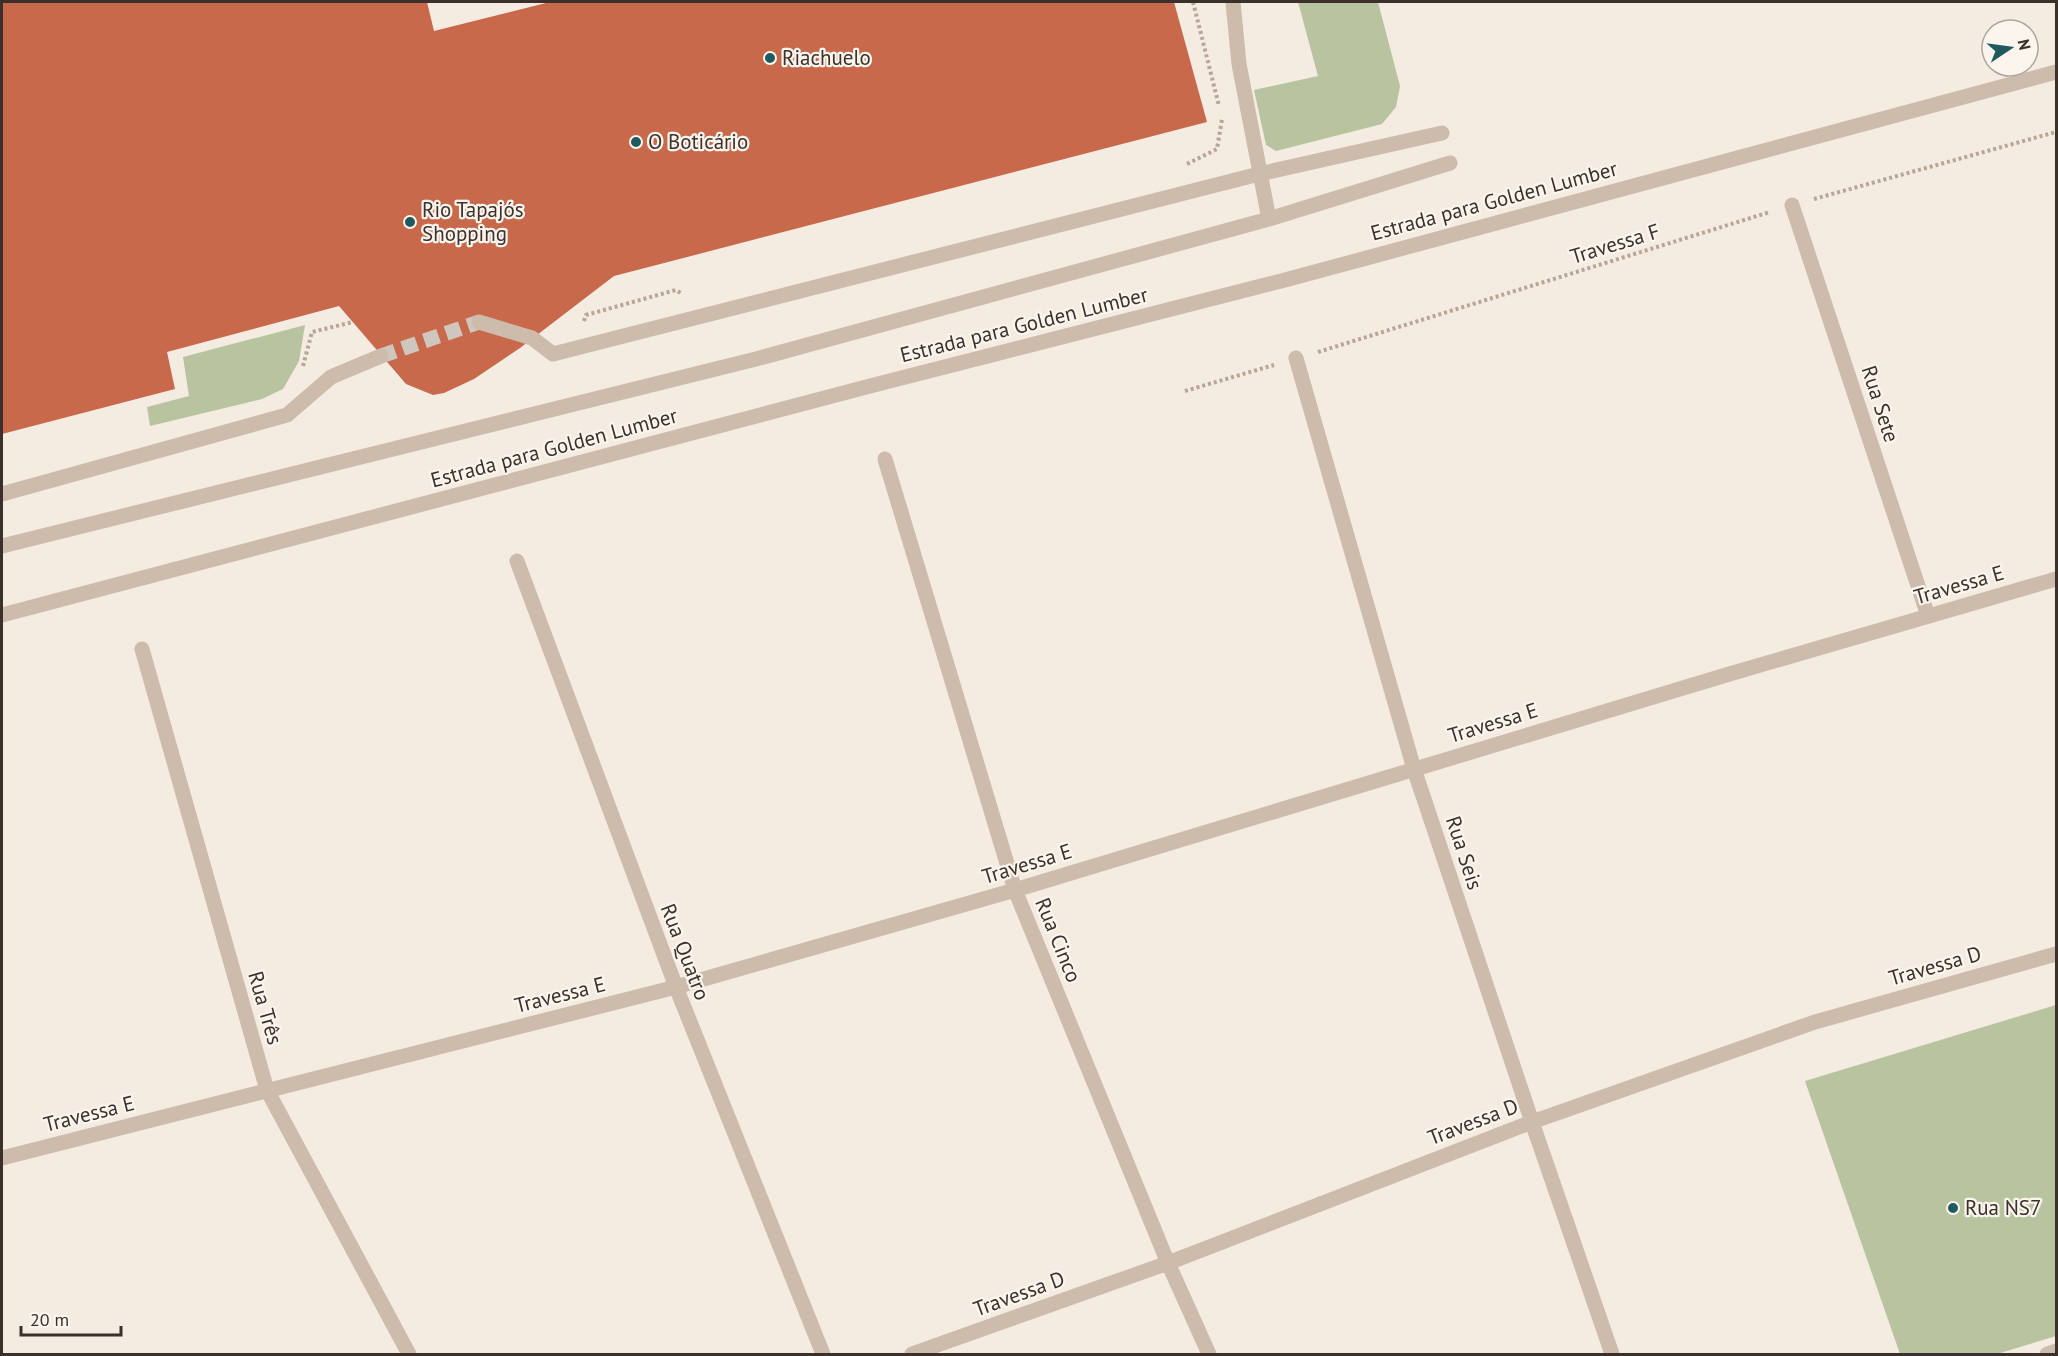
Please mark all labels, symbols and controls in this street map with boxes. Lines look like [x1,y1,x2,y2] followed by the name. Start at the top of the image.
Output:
[1980,18,2040,78] north arrow
[2014,37,2036,52] text: N
[782,44,871,71] place label: Riachuelo
[763,51,777,65] marker: Riachuelo
[648,128,748,155] place label: O Boticário
[629,135,643,149] marker: O Boticário
[1368,155,1620,246] street label: Estrada para Golden Lumber
[422,196,524,247] place label: Rio Tapajós Shopping
[403,215,417,229] marker: Rio Tapajós Shopping
[1567,217,1663,270] street label: Travessa F
[897,281,1151,368] street label: Estrada para Golden Lumber
[1855,362,1906,446] street label: Rua Sete
[428,402,680,493] street label: Estrada para Golden Lumber
[1911,559,2007,610] street label: Travessa E
[1445,696,1541,749] street label: Travessa E
[1440,813,1489,893] street label: Rua Seis
[979,837,1075,890] street label: Travessa E
[1029,894,1088,986] street label: Rua Cinco
[655,900,716,1004] street label: Rua Quatro
[1885,939,1984,992] street label: Travessa D
[242,968,289,1048] street label: Rua Três
[512,970,608,1019] street label: Travessa E
[41,1089,137,1138] street label: Travessa E
[1424,1092,1522,1151] street label: Travessa D
[1965,1194,2041,1221] place label: Rua NS7
[1946,1201,1960,1215] marker: Rua NS7
[970,1265,1068,1322] street label: Travessa D
[21,1299,122,1337] scale bar
[30,1308,69,1331] text: 20 m

